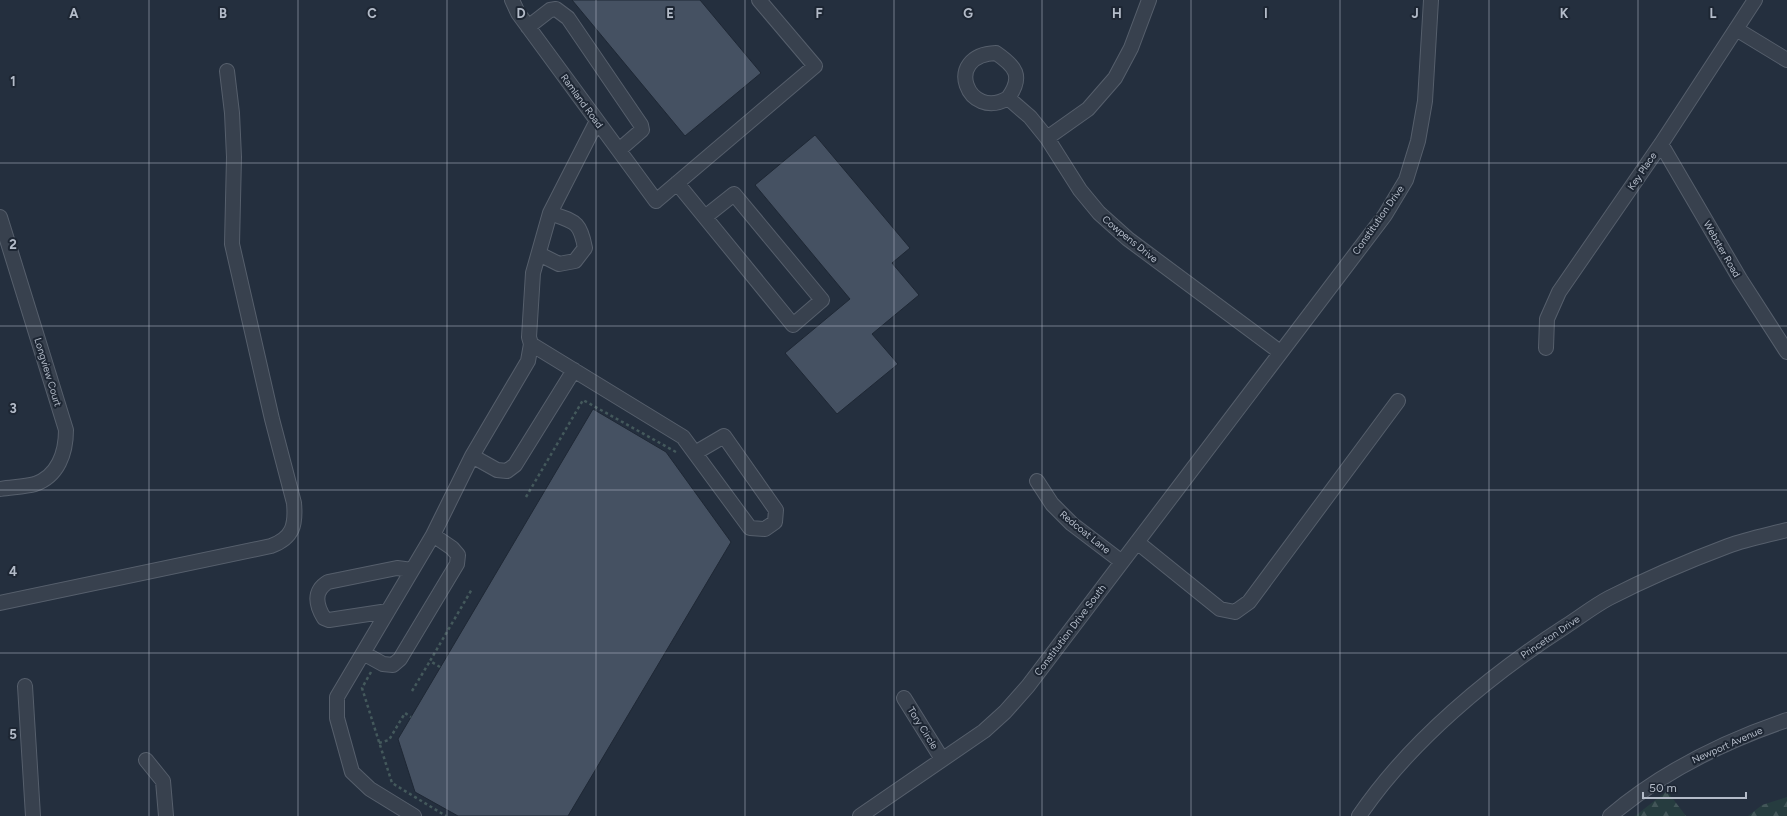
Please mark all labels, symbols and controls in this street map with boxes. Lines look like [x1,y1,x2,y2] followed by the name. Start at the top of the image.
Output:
[69,6,79,21] text: A
[219,6,227,21] text: B
[367,6,377,21] text: C
[516,6,526,21] text: D
[666,6,674,21] text: E
[815,6,823,21] text: F
[963,6,973,21] text: G
[1112,6,1122,21] text: H
[1264,6,1268,21] text: I
[1411,6,1419,21] text: J
[1560,6,1569,21] text: K
[1710,6,1717,21] text: L
[558,71,606,131] street label: Ramland Road
[10,74,16,89] text: 1
[1625,149,1660,192] street label: Key Place
[1349,182,1407,257] street label: Constitution Drive
[1100,213,1161,266] street label: Cowpens Drive
[1701,218,1744,280] street label: Webster Road
[9,237,17,252] text: 2
[31,336,65,408] street label: Longview Court
[9,401,17,416] text: 3
[1057,508,1113,557] street label: Redcoat Lane
[9,564,17,579] text: 4
[1031,581,1109,678] street label: Constitution Drive South
[1518,612,1583,662] street label: Princeton Drive
[905,704,941,752] street label: Tory Circle
[1690,723,1765,766] street label: Newport Avenue
[9,727,17,742] text: 5
[1643,774,1746,800] scale bar
[1649,781,1677,795] text: 50 m

